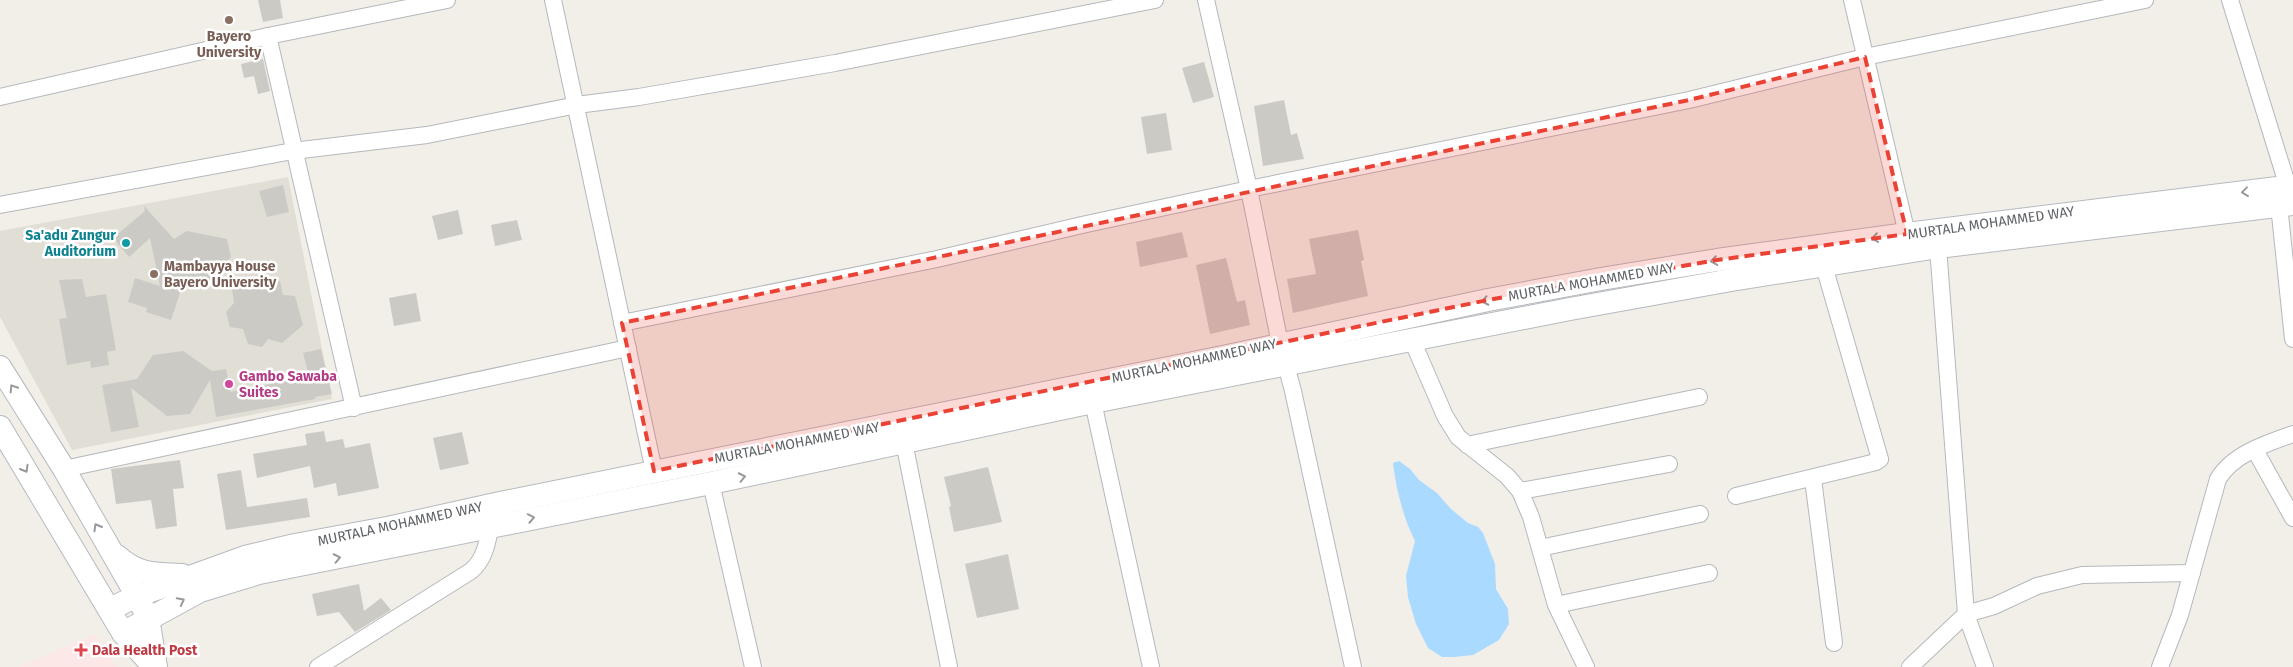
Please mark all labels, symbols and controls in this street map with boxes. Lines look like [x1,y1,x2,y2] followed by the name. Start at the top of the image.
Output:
[223,14,235,26] marker: Bayero University
[197,28,262,61] place label: Bayero University
[2240,186,2248,197] one-way arrow
[1907,203,2076,243] street label: MURTALA MOHAMMED WAY
[25,227,116,260] place label: Sa'adu Zungur Auditorium
[1871,233,1879,243] one-way arrow
[120,237,132,249] marker: Sa'adu Zungur Auditorium
[1710,255,1718,265] one-way arrow
[164,258,277,291] place label: Mambayya House Bayero University
[1507,259,1676,305] street label: MURTALA MOHAMMED WAY
[148,268,160,280] marker: Mambayya House Bayero University
[1481,295,1489,305] one-way arrow
[1110,335,1278,387] street label: MURTALA MOHAMMED WAY
[239,368,337,401] place label: Gambo Sawaba Suites
[223,378,235,390] marker: Gambo Sawaba Suites
[10,385,20,394] one-way arrow
[713,419,881,467] street label: MURTALA MOHAMMED WAY
[19,464,29,473] one-way arrow
[737,472,746,482] one-way arrow
[316,498,484,550] street label: MURTALA MOHAMMED WAY
[526,513,535,523] one-way arrow
[94,524,104,533] one-way arrow
[333,553,342,564] one-way arrow
[176,597,185,607] one-way arrow
[92,642,198,659] place label: Dala Health Post
[74,643,88,657] marker: Dala Health Post

